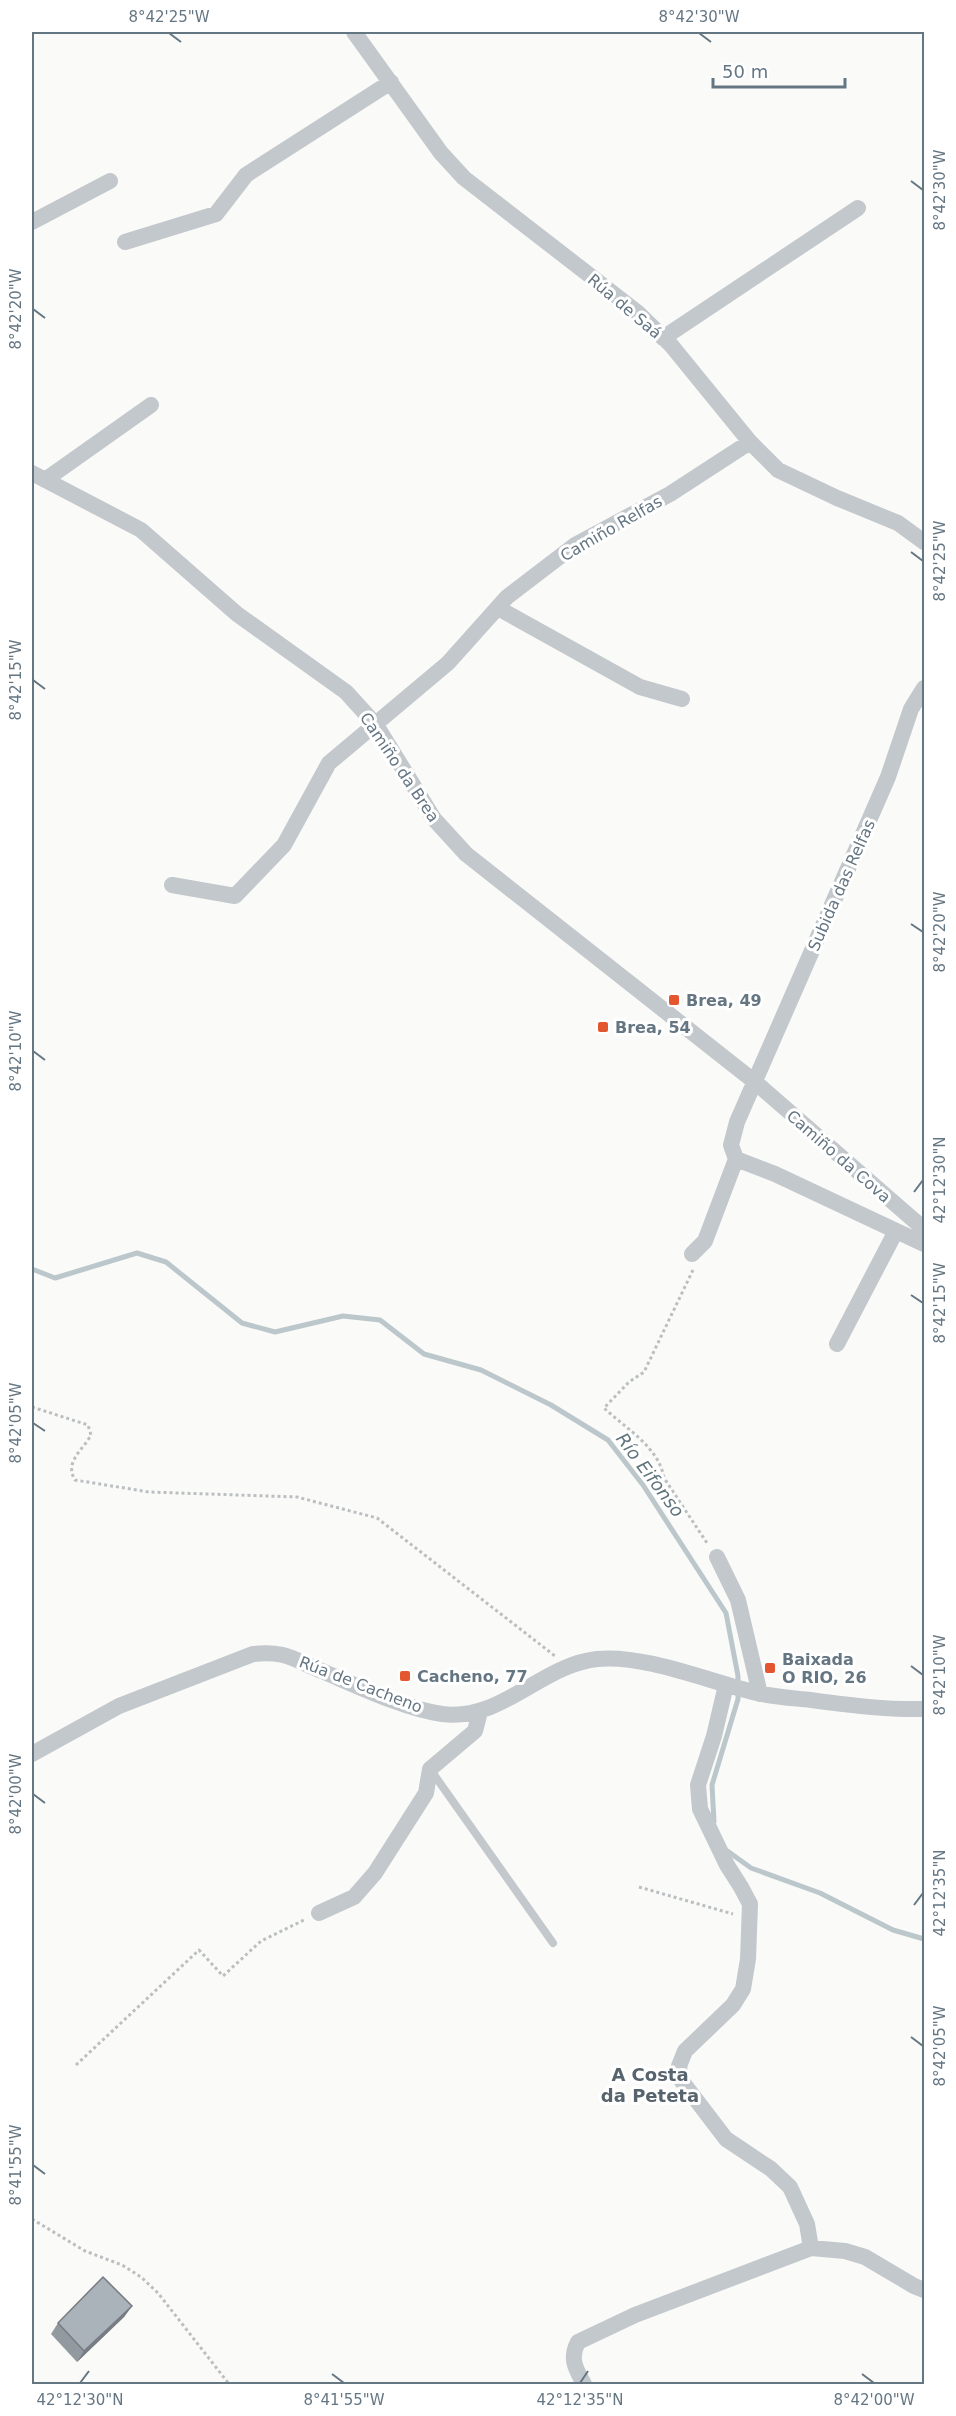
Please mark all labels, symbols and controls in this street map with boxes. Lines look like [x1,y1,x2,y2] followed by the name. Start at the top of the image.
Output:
[128,8,210,26] text: 8°42'25"W
[658,8,740,26] text: 8°42'30"W
[713,51,845,89] scale bar
[722,61,768,82] text: 50 m
[931,149,949,231] text: 8°42'30"W
[7,268,25,350] text: 8°42'20"W
[584,270,665,343] street label: Rúa de Saá
[557,492,666,565] street label: Camiño Relfas
[931,520,949,602] text: 8°42'25"W
[7,639,25,721] text: 8°42'15"W
[356,709,443,826] street label: Camiño da Brea
[804,817,879,954] street label: Subida das Relfas
[931,891,949,973] text: 8°42'20"W
[686,991,762,1010] place label: Brea, 49
[667,993,681,1007] marker: Brea, 49
[7,1010,25,1092] text: 8°42'10"W
[615,1018,691,1037] place label: Brea, 54
[596,1020,610,1034] marker: Brea, 54
[783,1106,894,1207] street label: Camiño da Cova
[931,1136,949,1224] text: 42°12'30"N
[931,1262,949,1344] text: 8°42'15"W
[7,1382,25,1464] text: 8°42'05"W
[612,1429,689,1521] water label: Río Eifonso
[931,1634,949,1716] text: 8°42'10"W
[782,1650,867,1687] place label: Baixada O RIO, 26
[297,1652,425,1717] street label: Rúa de Cacheno
[763,1661,777,1675] marker: Baixada O RIO, 26
[417,1667,528,1686] place label: Cacheno, 77
[398,1669,412,1683] marker: Cacheno, 77
[7,1753,25,1835] text: 8°42'00"W
[931,1849,949,1937] text: 42°12'35"N
[931,2005,949,2087] text: 8°42'05"W
[601,2064,699,2106] district label: A Costa da Peteta
[7,2124,25,2206] text: 8°41'55"W
[36,2391,124,2409] text: 42°12'30"N
[303,2391,385,2409] text: 8°41'55"W
[536,2391,624,2409] text: 42°12'35"N
[833,2391,915,2409] text: 8°42'00"W

